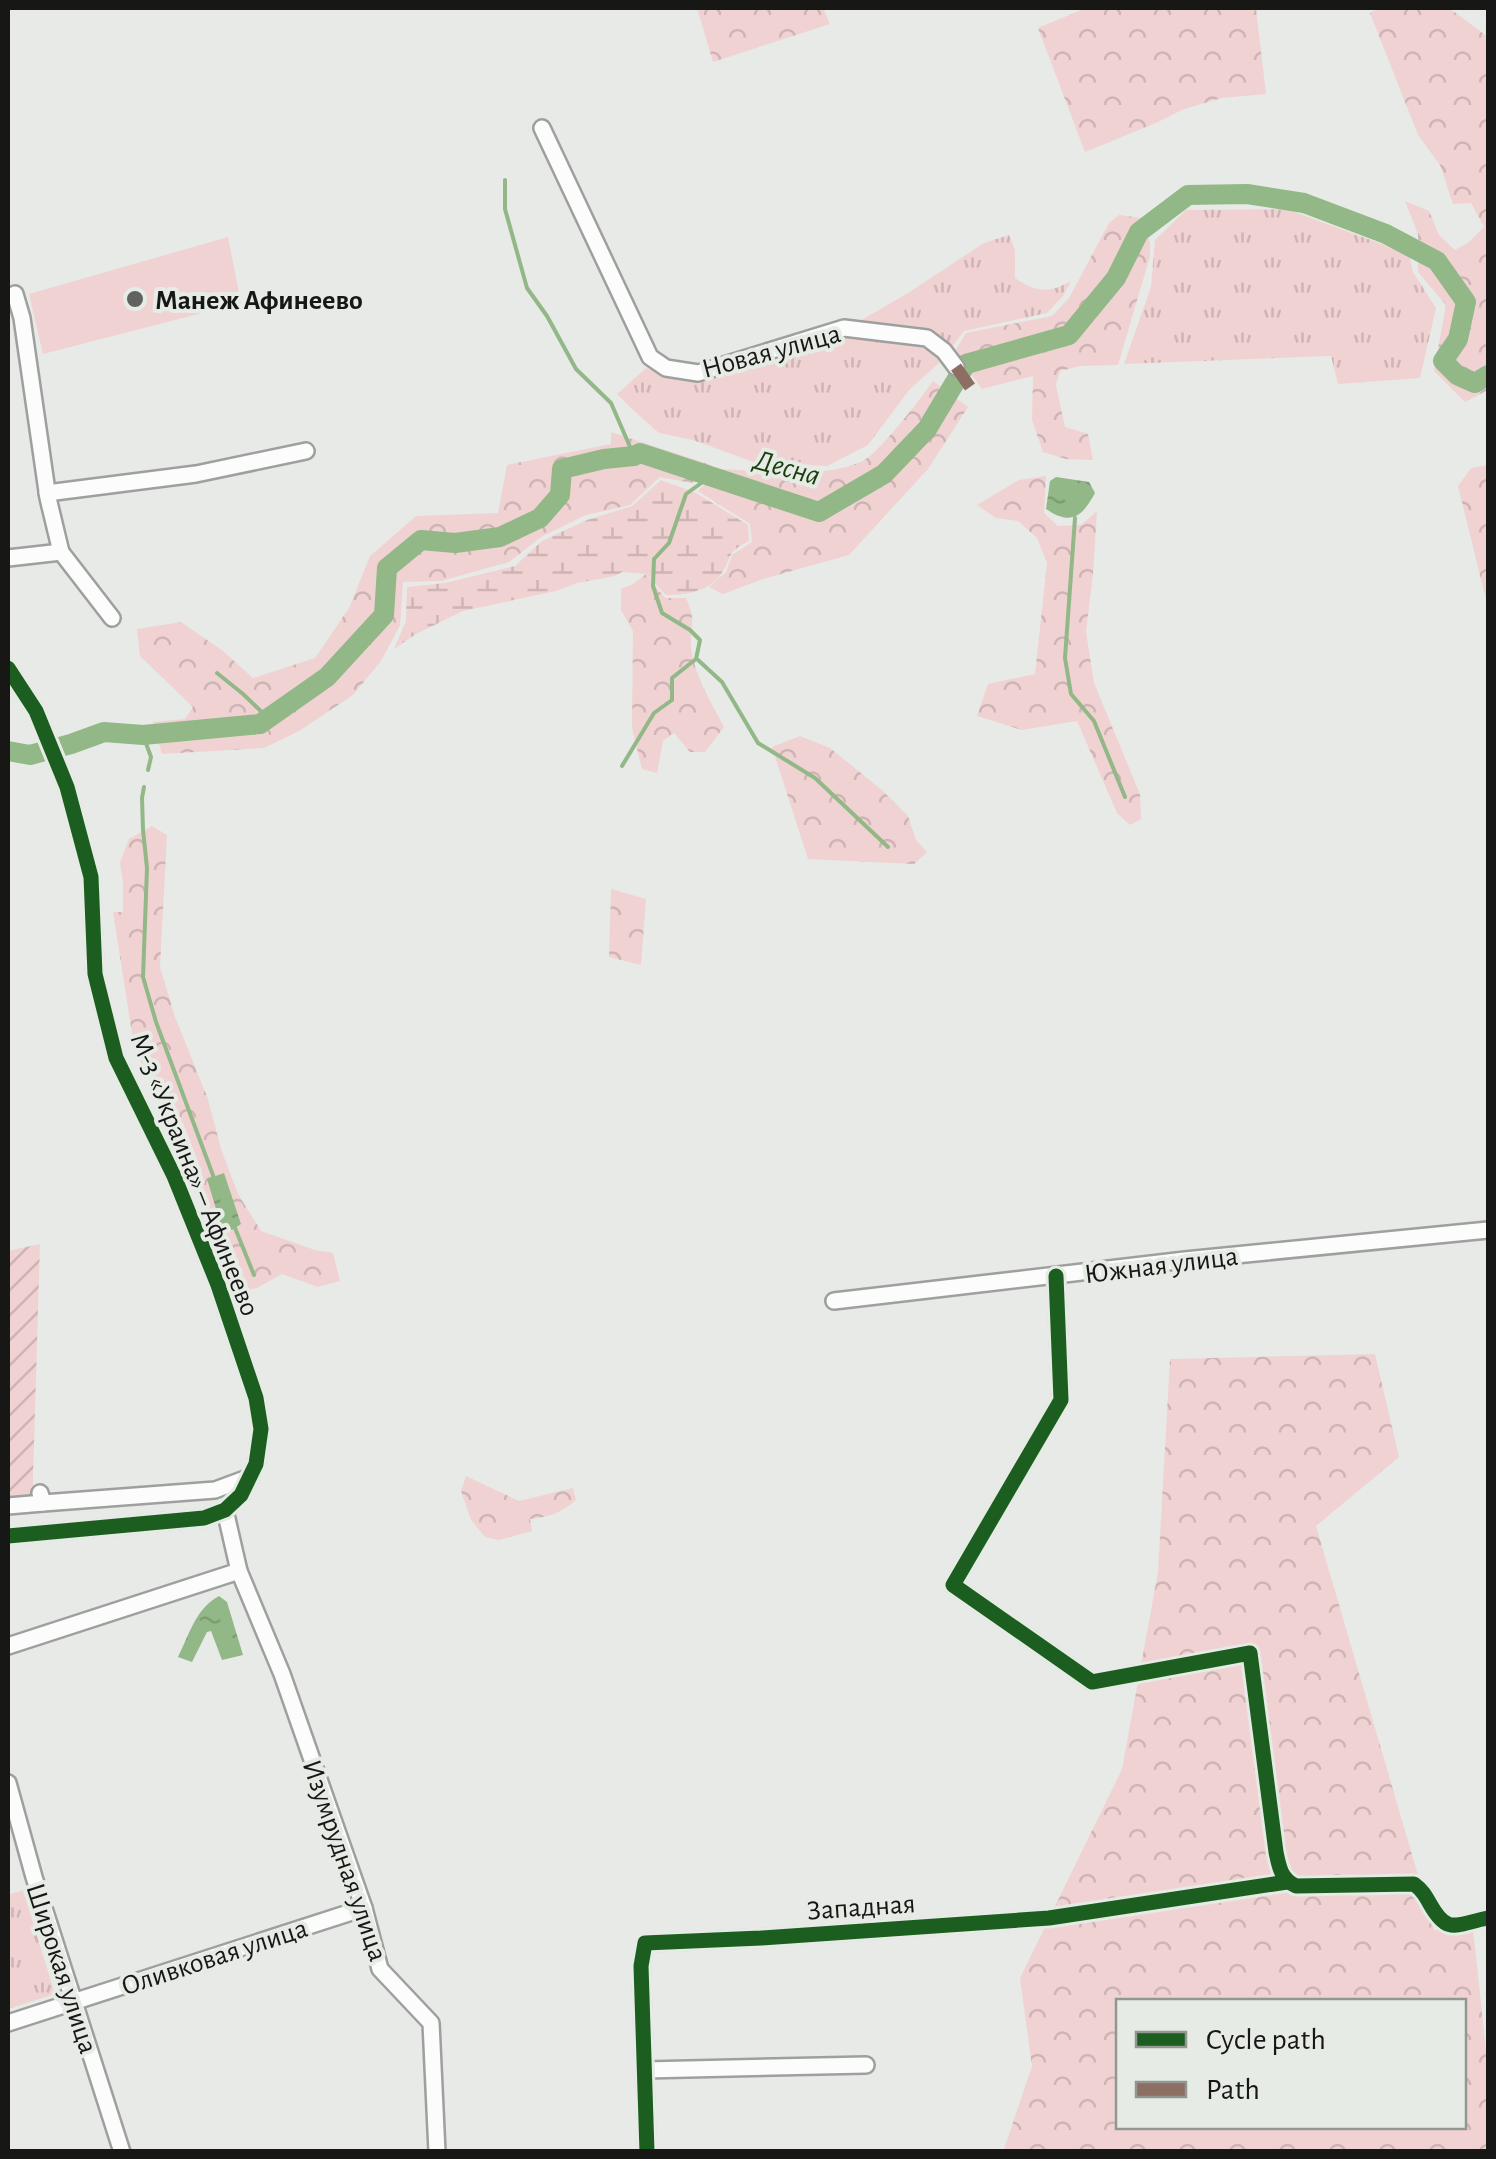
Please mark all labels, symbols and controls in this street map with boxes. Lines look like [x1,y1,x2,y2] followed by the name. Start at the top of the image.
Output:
[155,287,363,315] place label: Манеж Афинеево
[124,288,146,310] marker: Манеж Афинеево
[699,320,844,384] street label: Новая улица
[749,444,823,491] water label: Десна
[125,1029,264,1320] street label: М-3 «Украина» – Афинеево
[1083,1243,1240,1289] street label: Южная улица
[297,1756,392,1965] street label: Изумрудная улица
[20,1880,102,2057] street label: Широкая улица
[806,1890,916,1926] street label: Западная
[118,1915,311,2001] street label: Оливковая улица
[1116,1999,1466,2129] legend
[1206,2025,1326,2055] text: Cycle path
[1206,2075,1260,2105] text: Path

